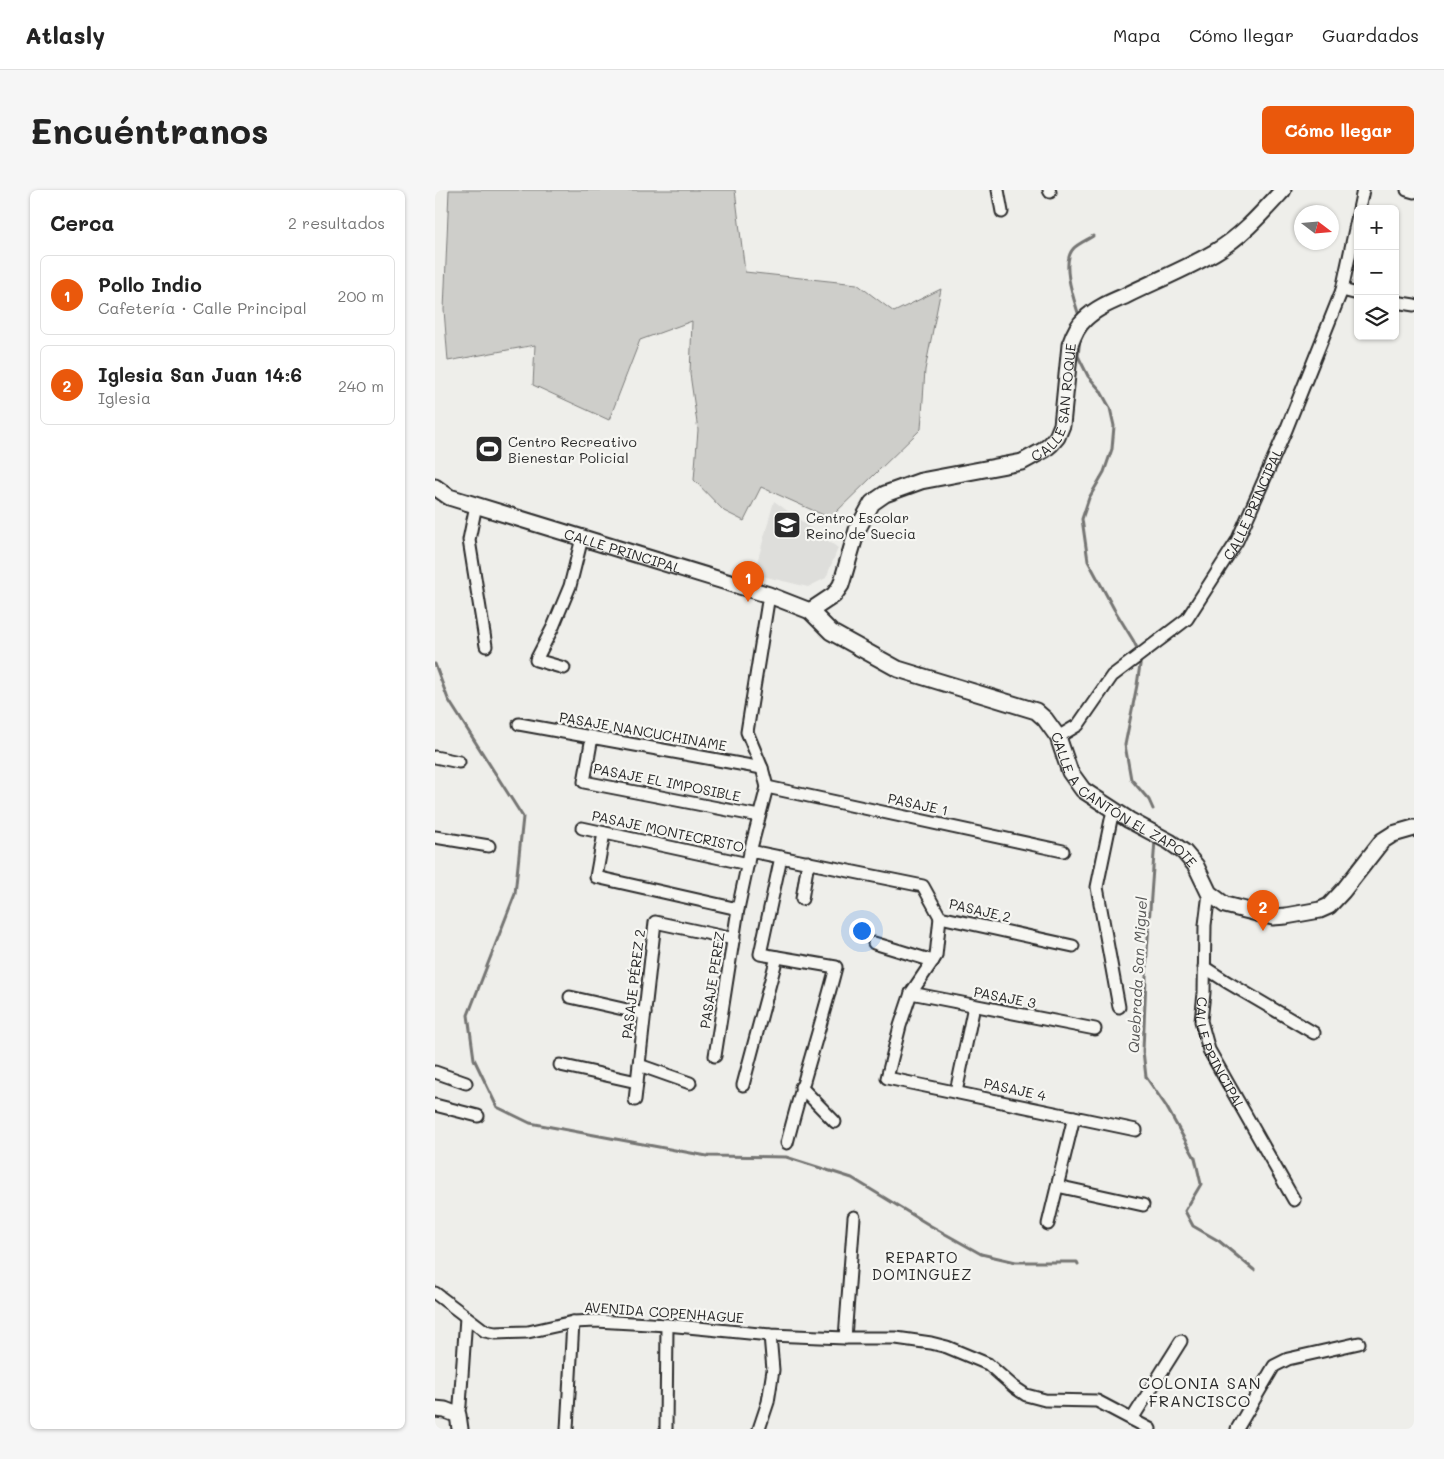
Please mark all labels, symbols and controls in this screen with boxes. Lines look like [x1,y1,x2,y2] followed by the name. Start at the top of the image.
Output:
[25,19,105,50] text: Atlasly
[1113,23,1161,47] text: Mapa
[1189,23,1294,47] text: Cómo llegar
[1322,23,1419,47] text: Guardados
[1262,106,1414,154] button: Cómo llegar
[30,107,269,153] text: Encuéntranos
[1294,205,1339,250] north arrow
[1354,205,1399,340] map controls
[1354,205,1399,250] button: +
[50,209,115,236] text: Cerca
[288,212,385,233] text: 2 resultados
[1354,250,1399,295] button: −
[98,272,202,297] text: Pollo Indio
[63,285,71,306] text: 1
[337,285,384,306] text: 200 m
[1354,295,1399,340] button: layers
[98,297,307,318] text: Cafetería · Calle Principal
[1027,342,1080,465] street label: CALLE SAN ROQUE
[98,362,302,387] text: Iglesia San Juan 14:6
[63,375,71,396] text: 2
[338,375,384,396] text: 240 m
[98,387,151,408] text: Iglesia
[508,432,637,467] place label: Centro Recreativo Bienestar Policial
[474,434,504,464] sports icon: Centro Recreativo Bienestar Policial
[1218,444,1287,564] street label: CALLE PRINCIPAL
[806,508,916,543] place label: Centro Escolar Reino de Suecia
[772,510,802,540] school or university icon: Centro Escolar Reino de Suecia
[562,523,684,577] street label: CALLE PRINCIPAL
[732,561,764,602] pin: 1
[558,707,728,755] street label: PASAJE NANCUCHINAME
[1047,727,1202,871] street label: CALLE A CANTÓN EL ZAPOTE
[592,758,742,806] street label: PASAJE EL IMPOSIBLE
[886,788,950,820] street label: PASAJE 1
[590,806,746,856] street label: PASAJE MONTECRISTO
[1247,890,1279,931] pin: 2
[947,894,1013,926] street label: PASAJE 2
[1123,896,1151,1054] water label: Quebrada San Miguel
[849,918,875,944] your location
[617,928,649,1040] street label: PASAJE PÉREZ 2
[695,930,729,1030] street label: PASAJE PEREZ
[972,982,1038,1012] street label: PASAJE 3
[1191,996,1251,1114] street label: CALLE PRINCIPAL
[982,1073,1049,1105] street label: PASAJE 4
[872,1247,972,1284] district label: REPARTO DOMINGUEZ
[583,1297,745,1327] street label: AVENIDA COPENHAGUE
[1138,1372,1262,1411] district label: COLONIA SAN FRANCISCO

